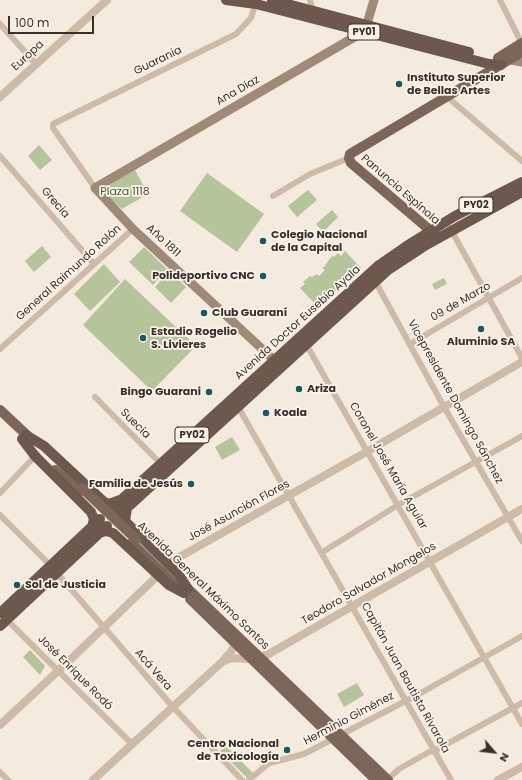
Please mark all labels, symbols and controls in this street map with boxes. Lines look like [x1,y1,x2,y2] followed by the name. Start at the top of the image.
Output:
[10,8,96,34] scale bar
[15,14,49,31] text: 100 m
[348,24,380,40] road number: PY01
[9,38,47,74] street label: Europa
[132,44,184,78] street label: Guarania
[407,71,505,97] place label: Instituto Superior de Bellas Artes
[214,73,262,109] street label: Ana Díaz
[394,79,404,89] marker: Instituto Superior de Bellas Artes
[358,152,442,228] street label: Panuncio Espínola
[38,185,72,221] street label: Grecia
[100,185,150,199] park label: Plaza 1118
[459,197,493,213] road number: PY02
[14,222,124,324] street label: General Raimundo Rolón
[143,222,183,260] street label: Año 1811
[271,228,367,254] place label: Colegio Nacional de la Capital
[258,236,268,246] marker: Colegio Nacional de la Capital
[233,263,363,383] street label: Avenida Doctor Eusebio Ayala
[152,269,255,283] place label: Polideportivo CNC
[258,271,268,281] marker: Polideportivo CNC
[429,280,493,324] street label: 09 de Marzo
[212,306,287,320] place label: Club Guaraní
[199,308,209,318] marker: Club Guaraní
[404,318,506,486] street label: Vicepresidente Domingo Sánchez
[476,324,486,334] marker: Aluminio SA
[151,325,237,351] place label: Estadio Rogelio S. Livieres
[138,333,148,343] marker: Estadio Rogelio S. Livieres
[447,335,515,349] place label: Aluminio SA
[307,382,336,396] place label: Ariza
[294,384,304,394] marker: Ariza
[120,385,201,399] place label: Bingo Guarani
[204,387,214,397] marker: Bingo Guarani
[346,400,430,532] street label: Coronel José María Aguiar
[117,406,153,442] street label: Suecia
[274,406,307,420] place label: Koala
[261,408,271,418] marker: Koala
[175,427,209,443] road number: PY02
[89,477,183,491] place label: Familia de Jesús
[186,478,292,544] street label: José Asunción Flores
[186,479,196,489] marker: Familia de Jesús
[134,519,272,653] street label: Avenida General Máximo Santos
[299,540,439,628] street label: Teodoro Salvador Mongelos
[25,578,106,592] place label: Sol de Justicia
[12,580,22,590] marker: Sol de Justicia
[358,600,452,756] street label: Capitán Juan Bautista Rivarola
[35,633,115,713] street label: José Enrique Rodó
[132,647,174,693] street label: Acá Vera
[302,690,396,748] street label: Herminio Giménez
[474,732,514,772] north arrow
[187,737,279,763] place label: Centro Nacional de Toxicología
[282,745,292,755] marker: Centro Nacional de Toxicología
[496,750,514,765] text: N

